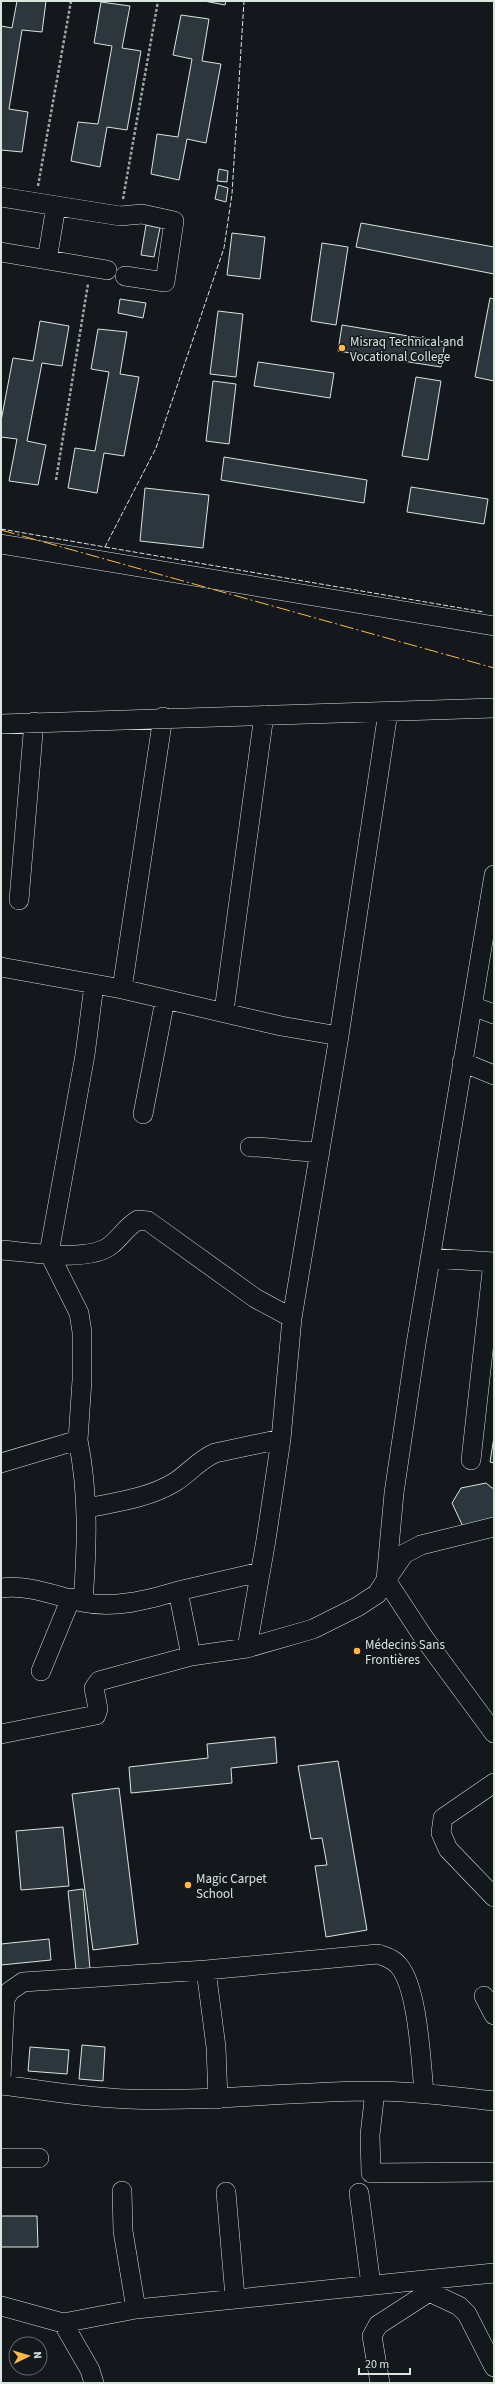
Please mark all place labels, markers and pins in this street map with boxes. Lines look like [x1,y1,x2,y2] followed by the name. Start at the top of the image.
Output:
[350,333,464,366] place label: Misraq Technical and Vocational College
[337,343,347,353] marker: Misraq Technical and Vocational College
[365,1636,445,1669] place label: Médecins Sans Frontières
[352,1646,362,1656] marker: Médecins Sans Frontières
[196,1870,267,1903] place label: Magic Carpet School
[183,1880,193,1890] marker: Magic Carpet School

